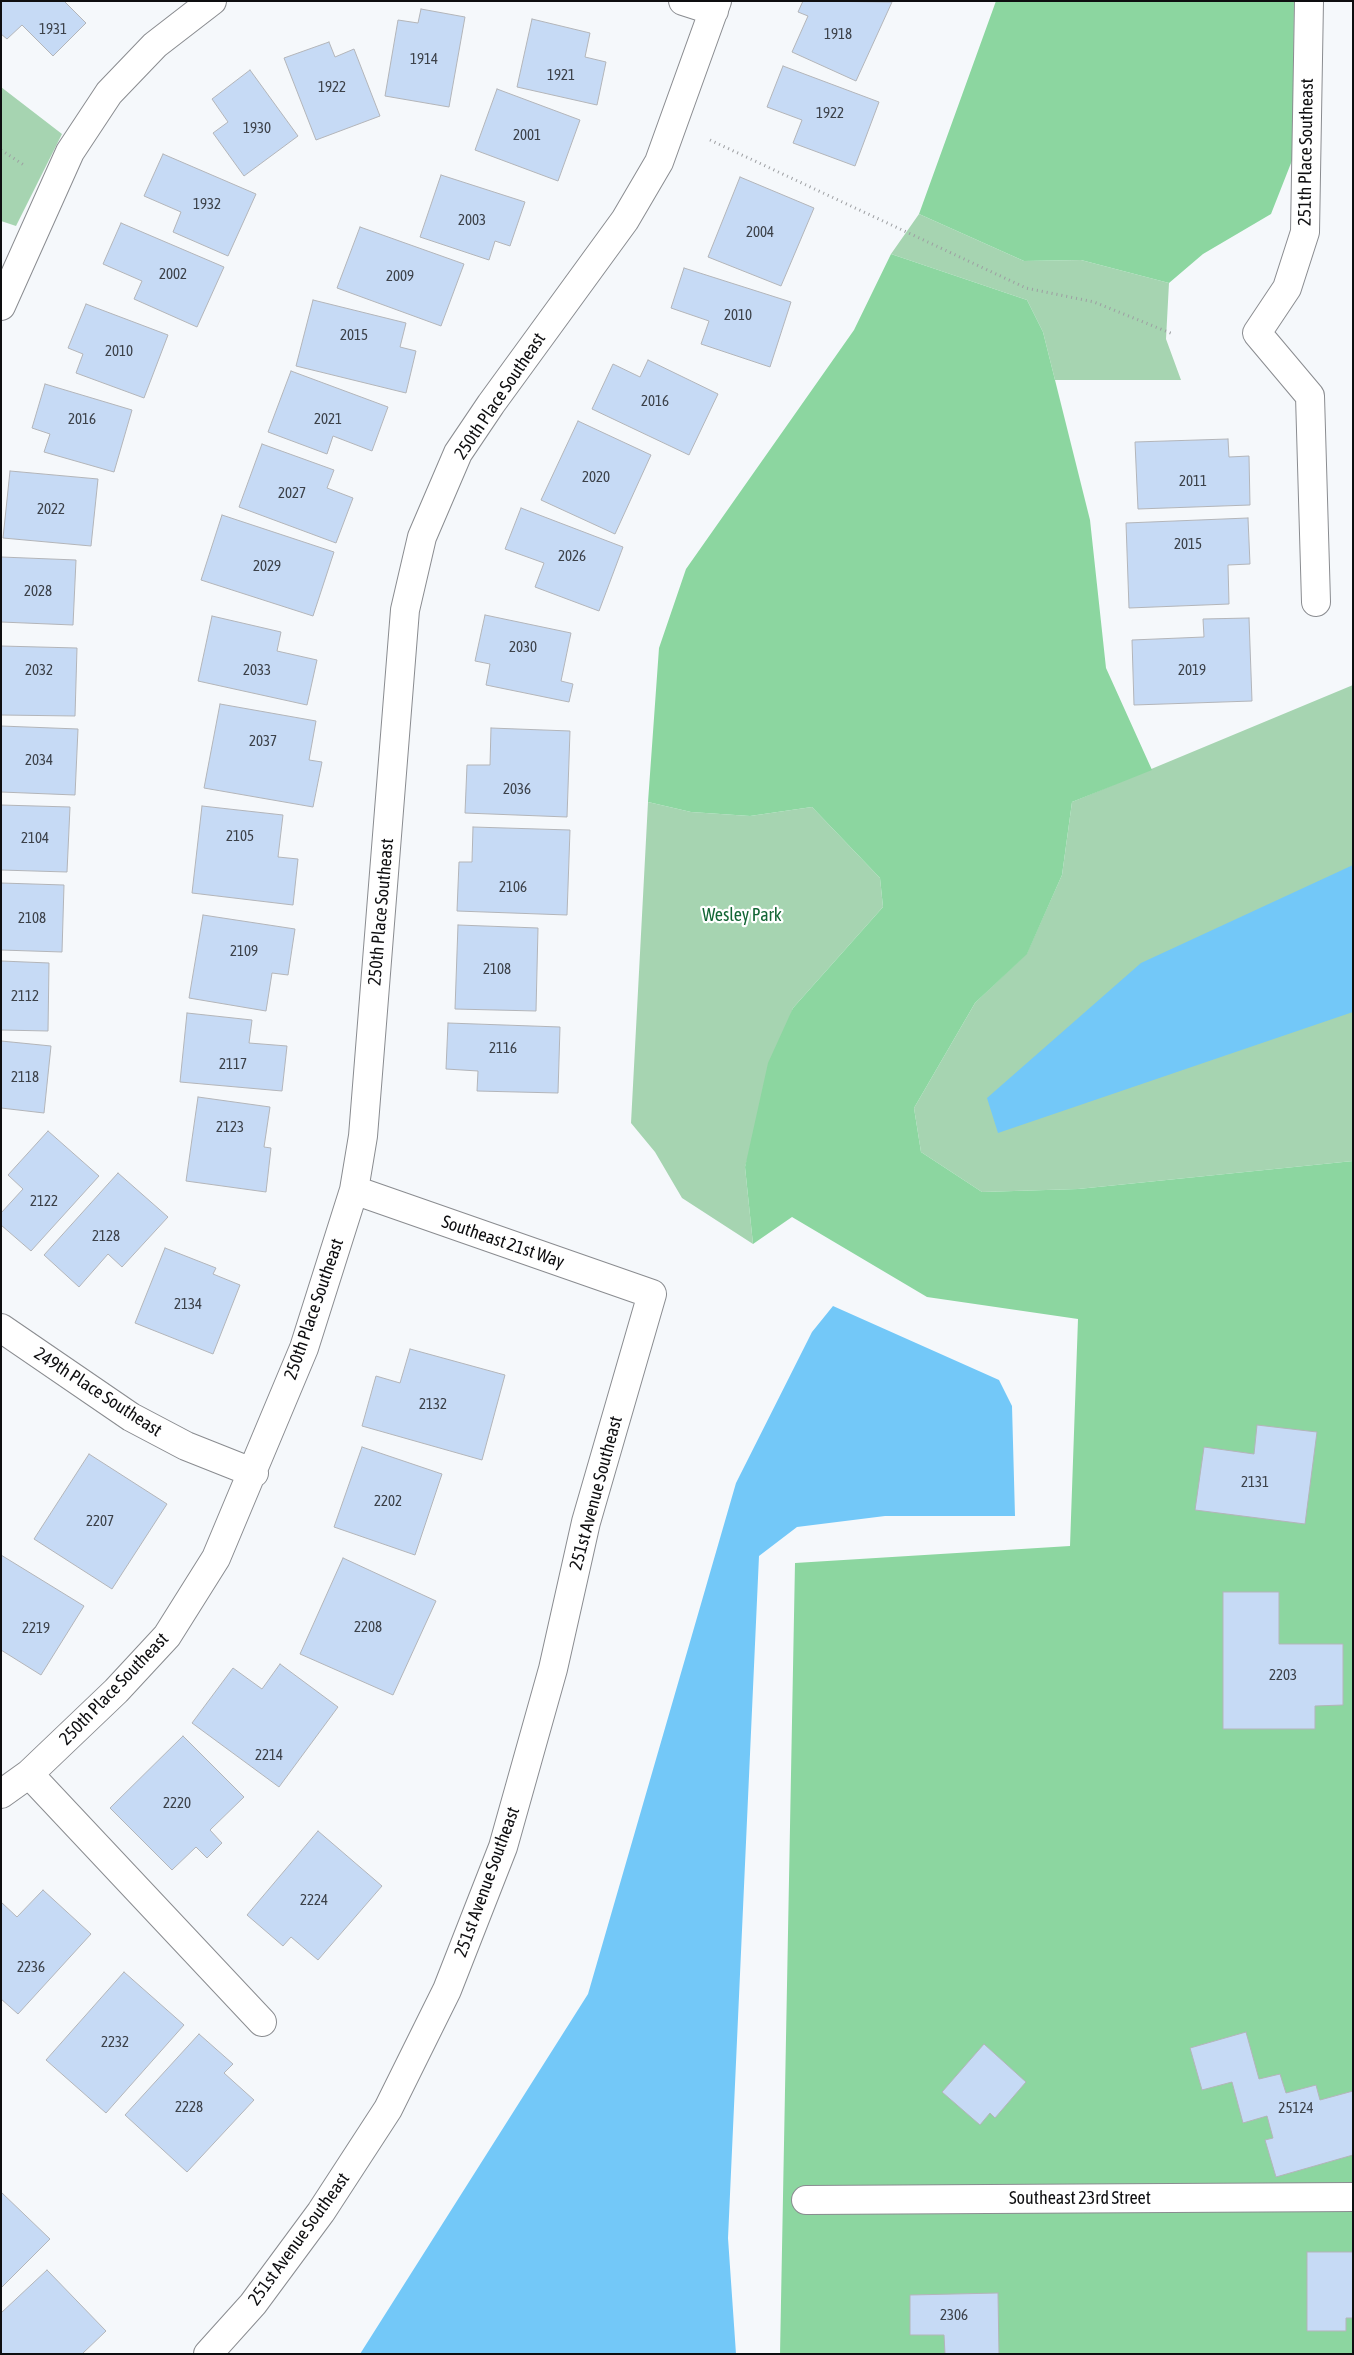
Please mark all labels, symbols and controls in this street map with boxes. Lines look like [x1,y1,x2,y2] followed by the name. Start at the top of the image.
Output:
[39,20,67,38] house number: 1931
[824,25,852,43] house number: 1918
[410,50,438,68] house number: 1914
[547,66,575,84] house number: 1921
[318,78,346,96] house number: 1922
[1294,78,1318,226] street label: 251th Place Southeast
[816,104,844,122] house number: 1922
[243,119,271,137] house number: 1930
[513,126,541,144] house number: 2001
[193,195,221,213] house number: 1932
[458,211,486,229] house number: 2003
[746,223,774,241] house number: 2004
[159,265,187,283] house number: 2002
[386,267,414,285] house number: 2009
[724,306,752,324] house number: 2010
[340,326,368,344] house number: 2015
[450,329,550,463] street label: 250th Place Southeast
[105,342,133,360] house number: 2010
[641,392,669,410] house number: 2016
[68,410,96,428] house number: 2016
[314,410,342,428] house number: 2021
[582,468,610,486] house number: 2020
[1179,472,1207,490] house number: 2011
[278,484,306,502] house number: 2027
[37,500,65,518] house number: 2022
[1174,535,1202,553] house number: 2015
[558,547,586,565] house number: 2026
[253,557,281,575] house number: 2029
[24,582,52,600] house number: 2028
[509,638,537,656] house number: 2030
[25,661,53,679] house number: 2032
[243,661,271,679] house number: 2033
[1178,661,1206,679] house number: 2019
[249,732,277,750] house number: 2037
[25,751,53,769] house number: 2034
[503,780,531,798] house number: 2036
[226,827,254,845] house number: 2105
[21,829,49,847] house number: 2104
[364,837,398,987] street label: 250th Place Southeast
[499,878,527,896] house number: 2106
[702,904,782,926] park label: Wesley Park
[18,909,46,927] house number: 2108
[230,942,258,960] house number: 2109
[483,960,511,978] house number: 2108
[11,987,39,1005] house number: 2112
[489,1039,517,1057] house number: 2116
[219,1055,247,1073] house number: 2117
[11,1068,39,1086] house number: 2118
[216,1118,244,1136] house number: 2123
[30,1192,58,1210] house number: 2122
[439,1211,567,1273] street label: Southeast 21st Way
[92,1227,120,1245] house number: 2128
[280,1236,348,1382] street label: 250th Place Southeast
[174,1295,202,1313] house number: 2134
[30,1343,166,1441] street label: 249th Place Southeast
[419,1395,447,1413] house number: 2132
[565,1414,627,1572] street label: 251st Avenue Southeast
[1241,1473,1269,1491] house number: 2131
[374,1492,402,1510] house number: 2202
[86,1512,114,1530] house number: 2207
[354,1618,382,1636] house number: 2208
[22,1619,50,1637] house number: 2219
[55,1628,173,1750] street label: 250th Place Southeast
[1269,1666,1297,1684] house number: 2203
[255,1746,283,1764] house number: 2214
[163,1794,191,1812] house number: 2220
[450,1804,524,1960] street label: 251st Avenue Southeast
[300,1891,328,1909] house number: 2224
[17,1958,45,1976] house number: 2236
[101,2033,129,2051] house number: 2232
[175,2098,203,2116] house number: 2228
[1278,2099,1314,2117] house number: 25124
[244,2169,354,2309] street label: 251st Avenue Southeast
[1009,2187,1151,2209] street label: Southeast 23rd Street
[940,2306,968,2324] house number: 2306

